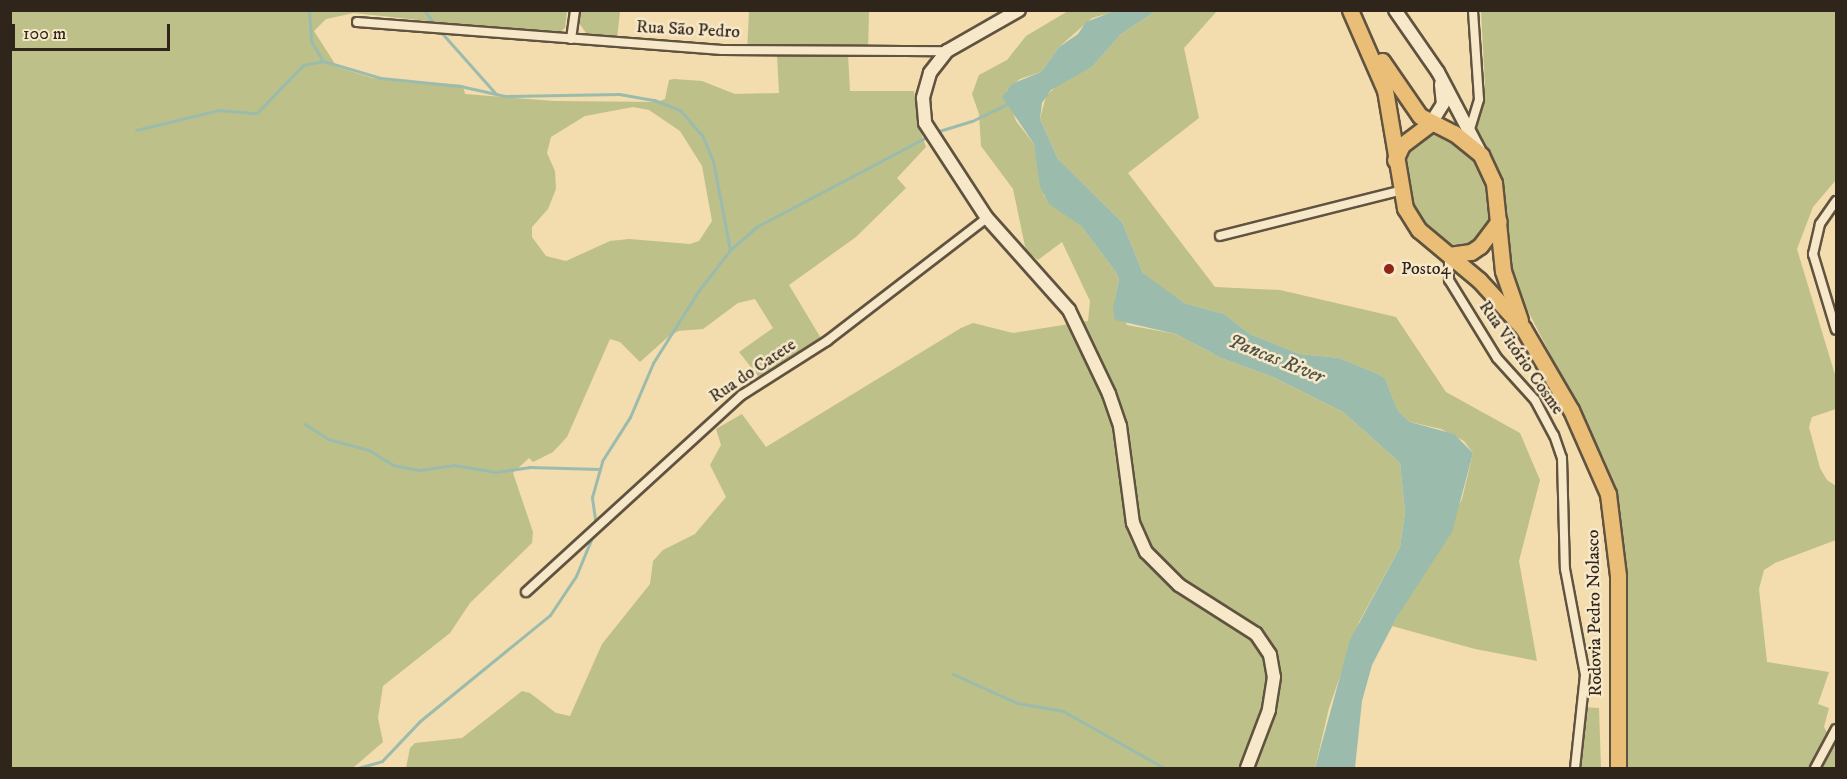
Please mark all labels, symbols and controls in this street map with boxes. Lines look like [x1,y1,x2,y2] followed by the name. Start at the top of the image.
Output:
[15,12,172,50] scale bar
[636,16,740,44] street label: Rua São Pedro
[23,23,66,45] text: 100 m
[1401,258,1451,280] place label: Posto4
[1382,262,1396,276] marker: Posto4
[1474,297,1568,419] street label: Rua Vitório Cosme
[1225,329,1327,389] water label: Pancas River
[706,334,800,408] street label: Rua do Catete
[1583,529,1607,697] street label: Rodovia Pedro Nolasco

